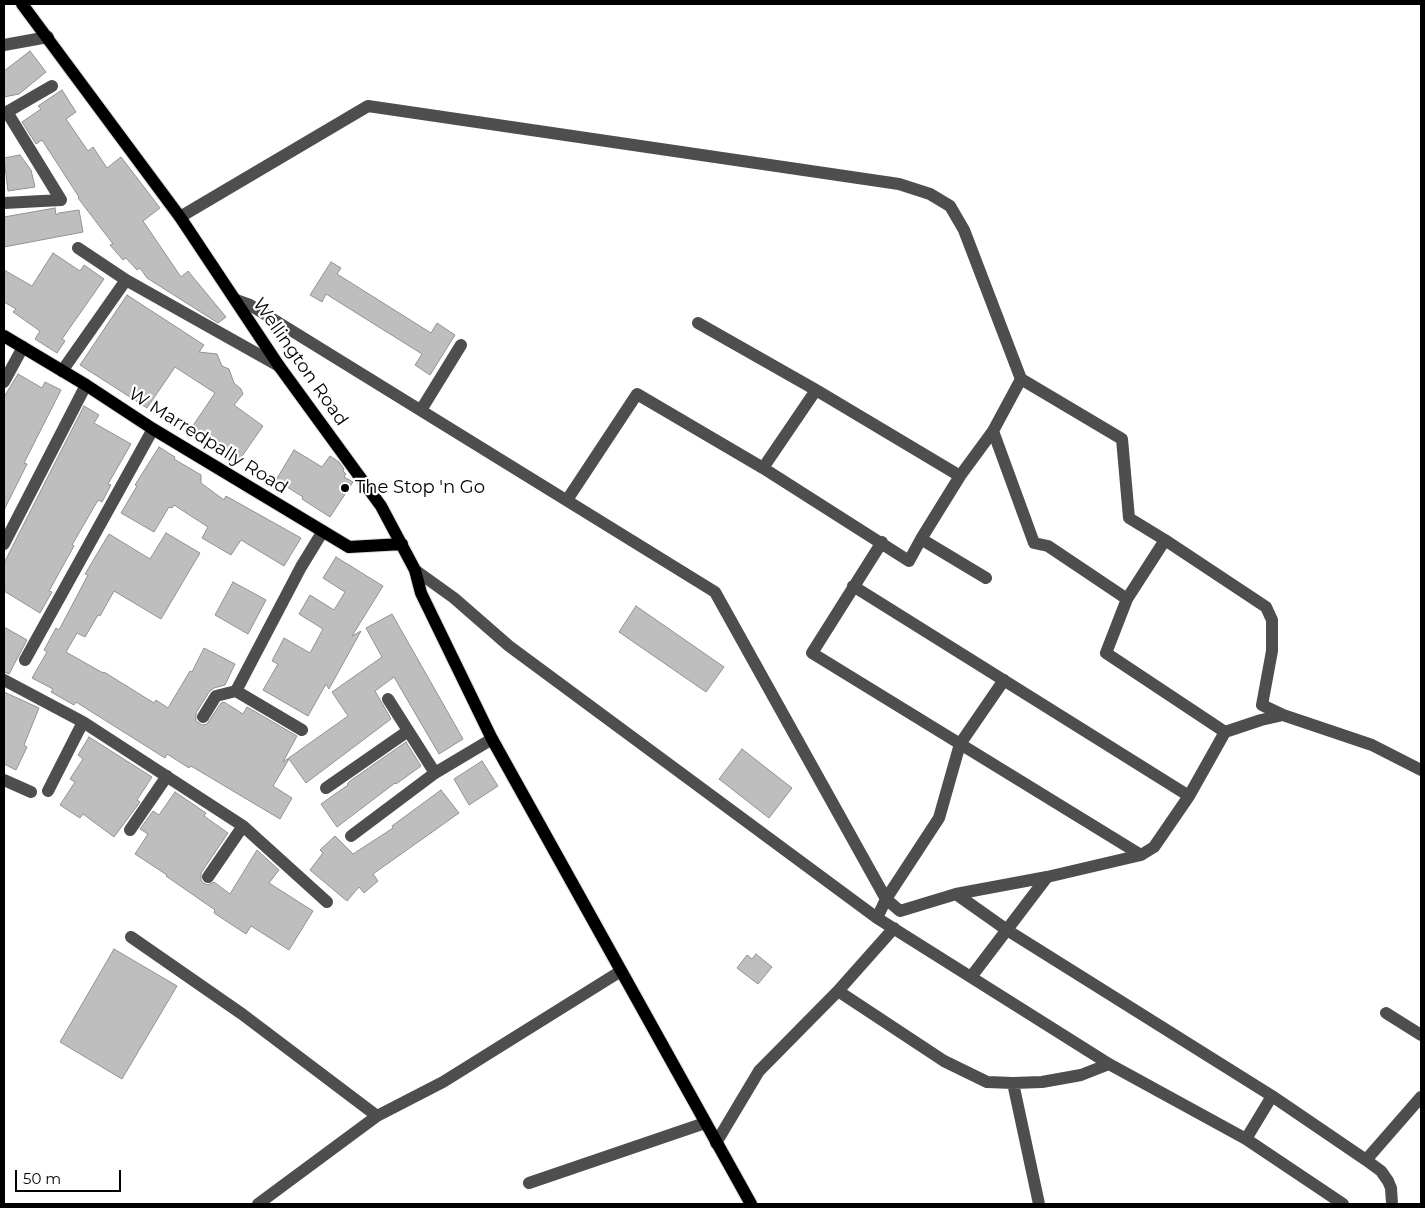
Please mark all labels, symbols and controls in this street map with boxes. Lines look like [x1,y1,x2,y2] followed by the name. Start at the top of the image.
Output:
[248,294,352,430] street label: Wellington Road
[124,383,292,499] street label: W Marredpally Road
[355,477,485,499] place label: The Stop 'n Go
[339,482,351,494] marker: The Stop 'n Go
[18,1160,124,1192] scale bar
[23,1169,61,1188] text: 50 m

